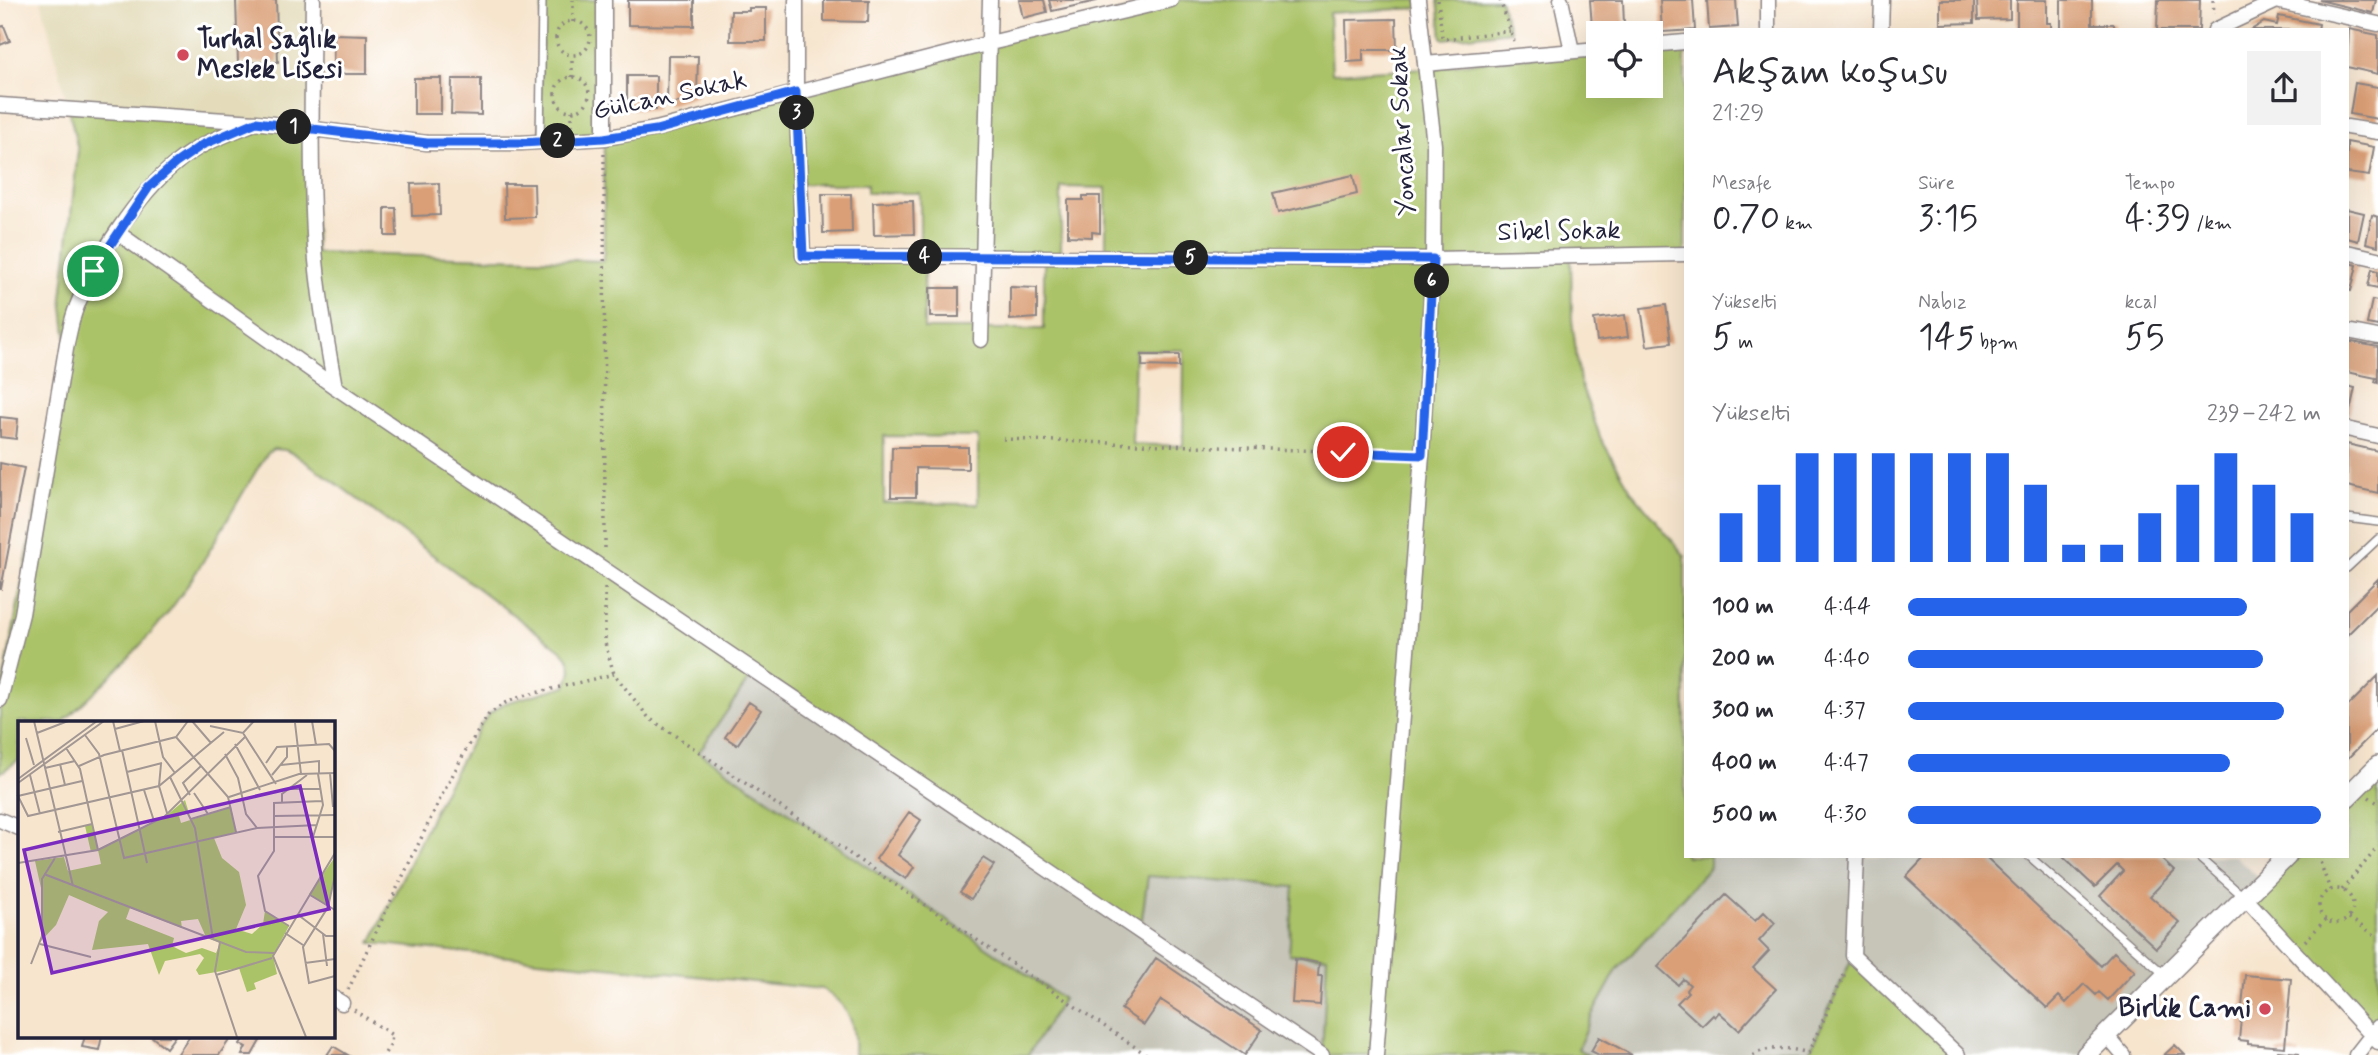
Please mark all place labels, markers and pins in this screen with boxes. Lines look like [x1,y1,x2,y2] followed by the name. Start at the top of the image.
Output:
[197,23,343,87] place label: Turhal Sağlık Meslek Lisesi
[175,47,191,63] marker: Turhal Sağlık Meslek Lisesi
[780,96,814,130] pin: 3
[276,110,312,144] pin: 1
[540,124,576,158] pin: 2
[908,240,942,274] pin: 4
[1174,240,1208,276] pin: 5
[63,241,123,301] pin
[1414,264,1450,298] pin: 6
[1313,422,1373,482] pin
[2119,992,2251,1026] place label: Birlik Cami
[2257,1001,2273,1017] marker: Birlik Cami

